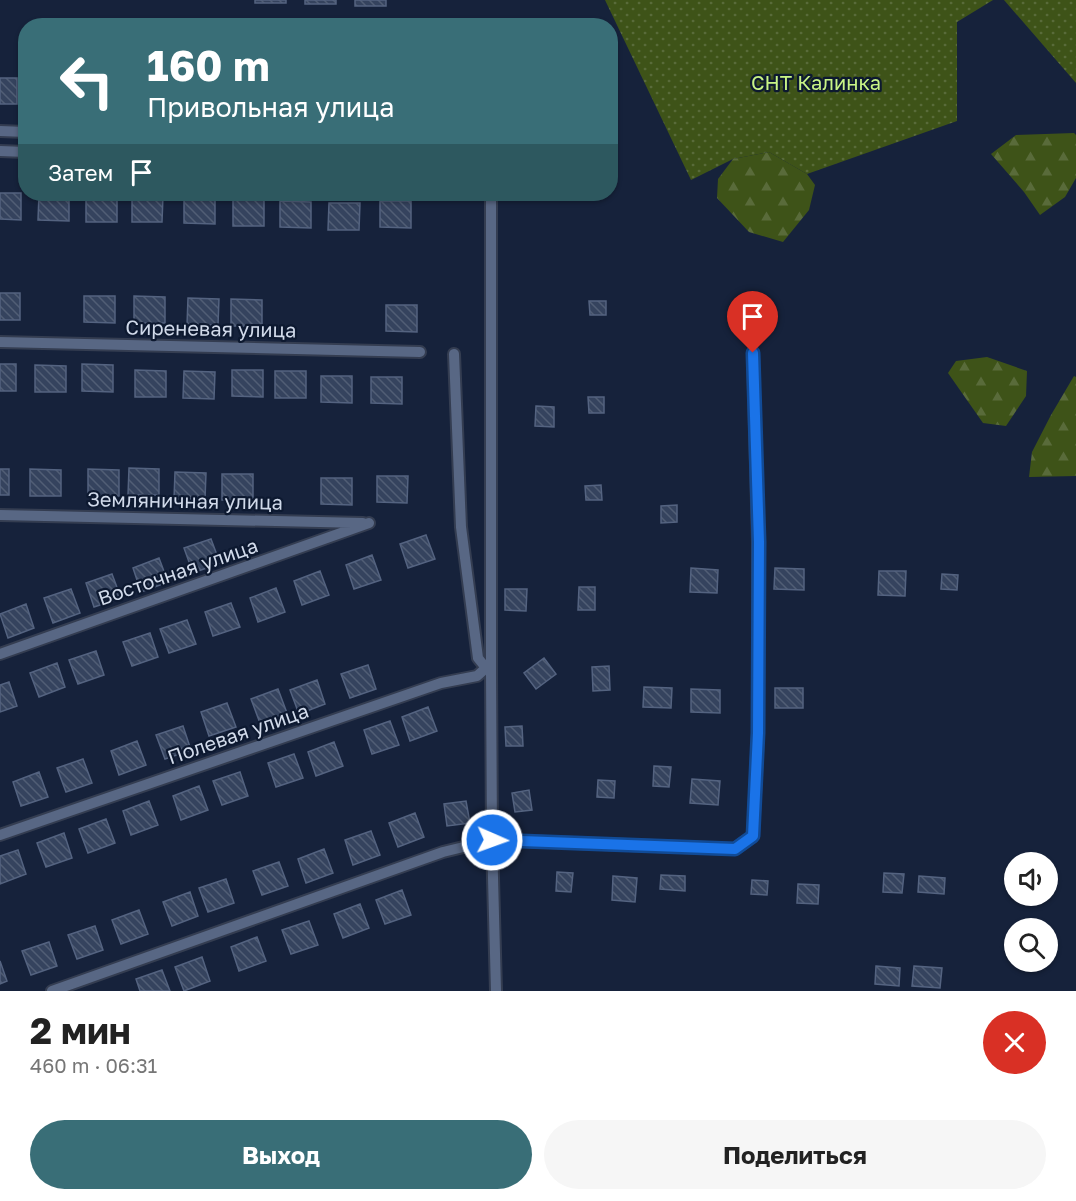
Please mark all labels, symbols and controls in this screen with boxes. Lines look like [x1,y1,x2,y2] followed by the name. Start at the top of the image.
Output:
[147,40,270,90] text: 160 m
[48,42,126,120] icon: left
[751,70,881,94] park label: СНТ Калинка
[147,91,394,123] text: Привольная улица
[125,156,158,189] icon: arrive
[48,159,113,186] text: Затем
[727,291,778,353] pin
[736,300,769,333] icon: arrive
[125,315,297,341] street label: Сиреневая улица
[87,486,283,514] street label: Земляничная улица
[95,532,261,610] street label: Восточная улица
[164,698,311,768] street label: Полевая улица
[460,808,524,872] position arrow
[1004,852,1058,972] map controls
[1004,852,1058,906] button: sound
[1004,918,1058,972] button: search
[30,1009,131,1052] text: 2 мин
[983,1011,1046,1074] button: close
[30,1053,157,1077] text: 460 m · 06:31
[30,1120,532,1189] button: Выход
[544,1120,1046,1189] button: Поделиться

